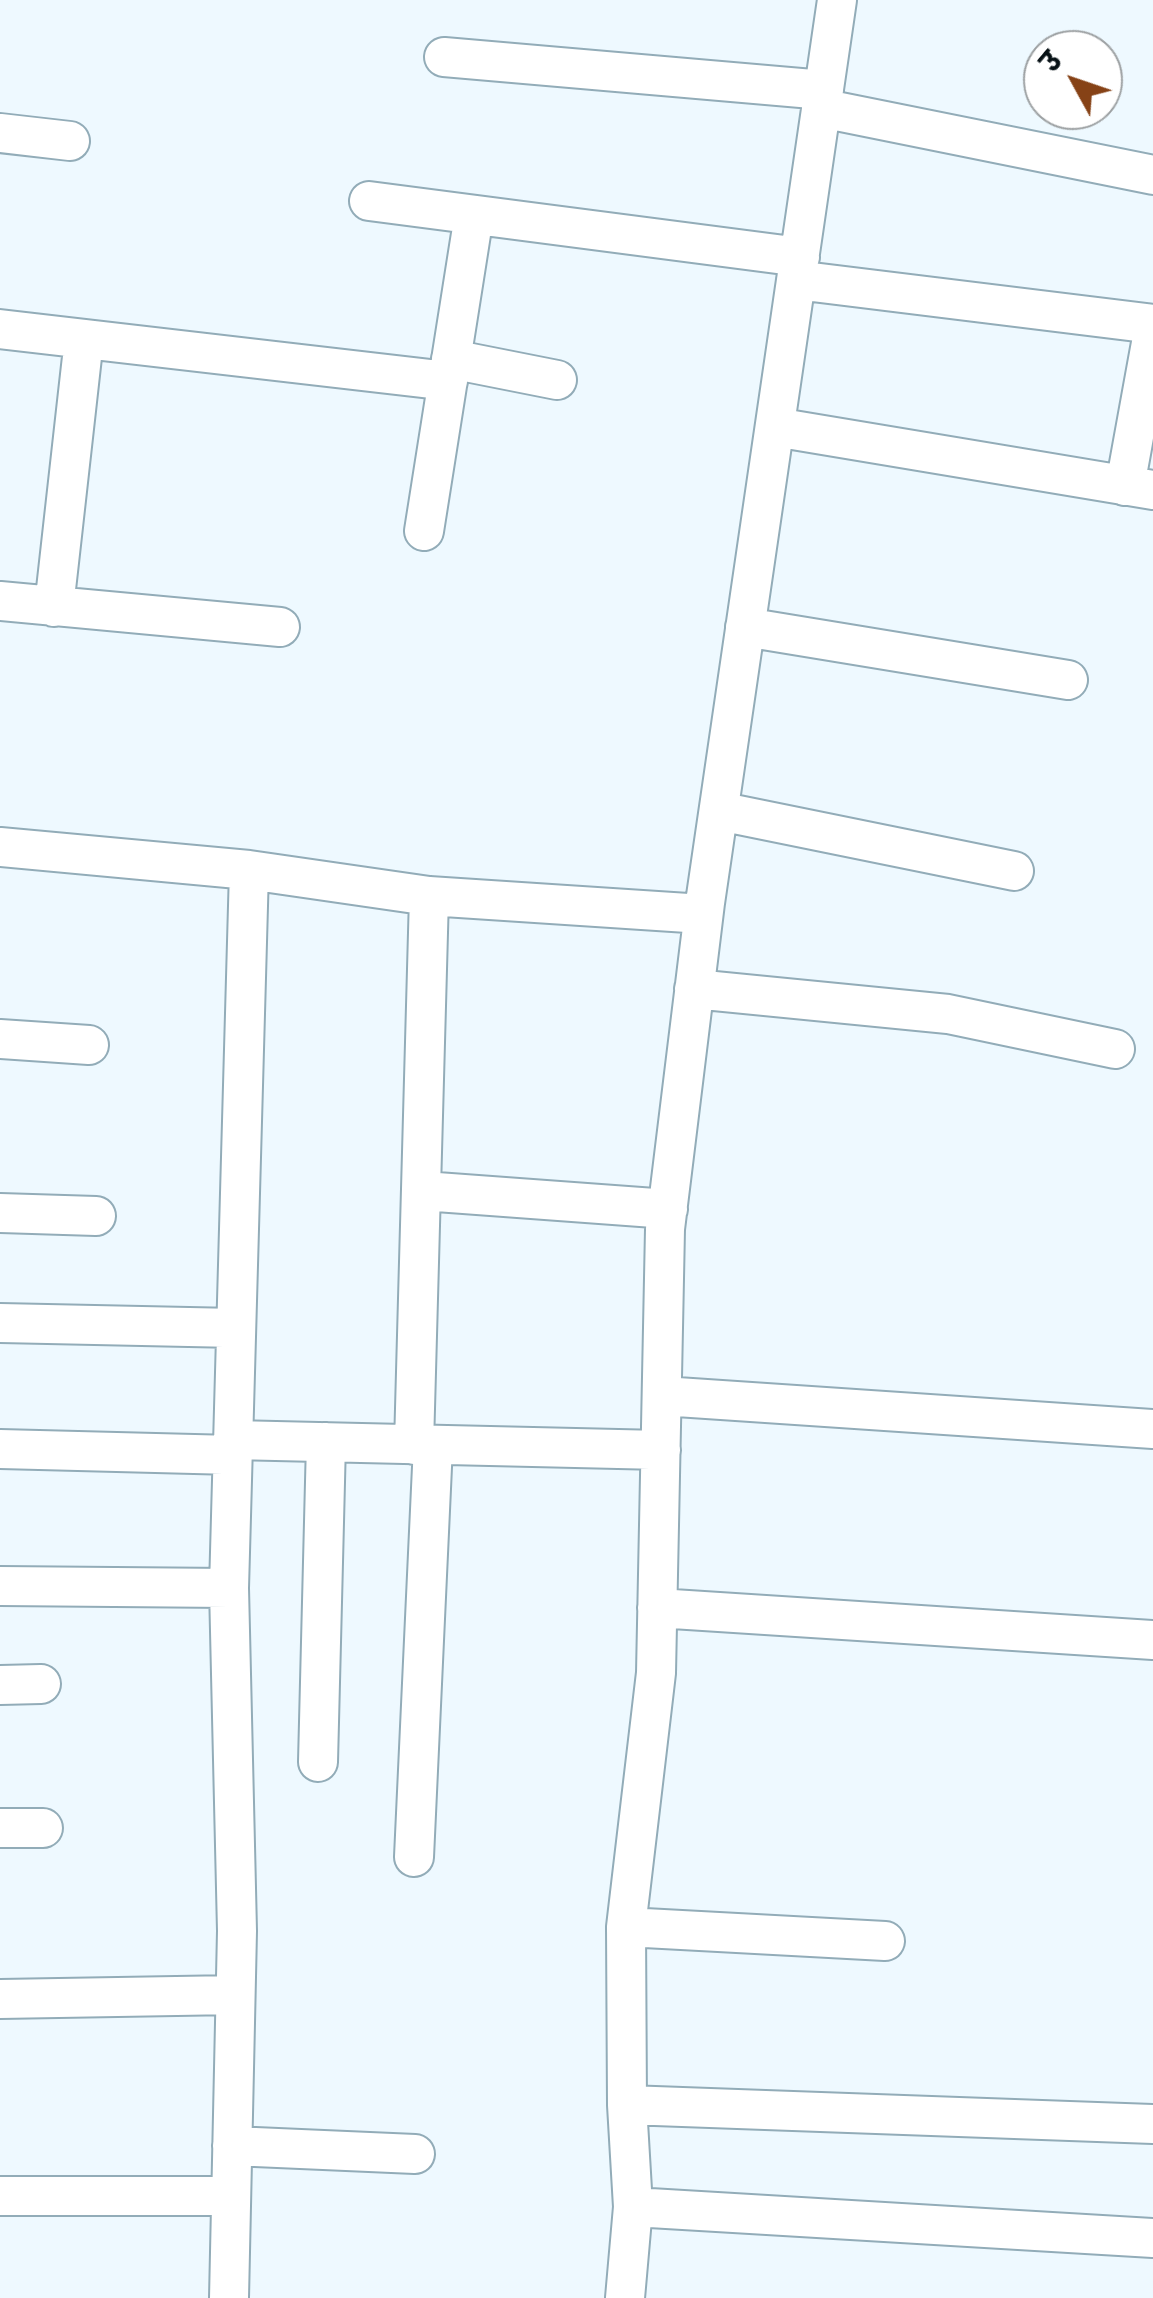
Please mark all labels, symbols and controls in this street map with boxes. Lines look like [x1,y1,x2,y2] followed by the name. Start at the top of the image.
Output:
[1023,30,1123,130] north arrow
[1031,43,1071,80] text: उ

